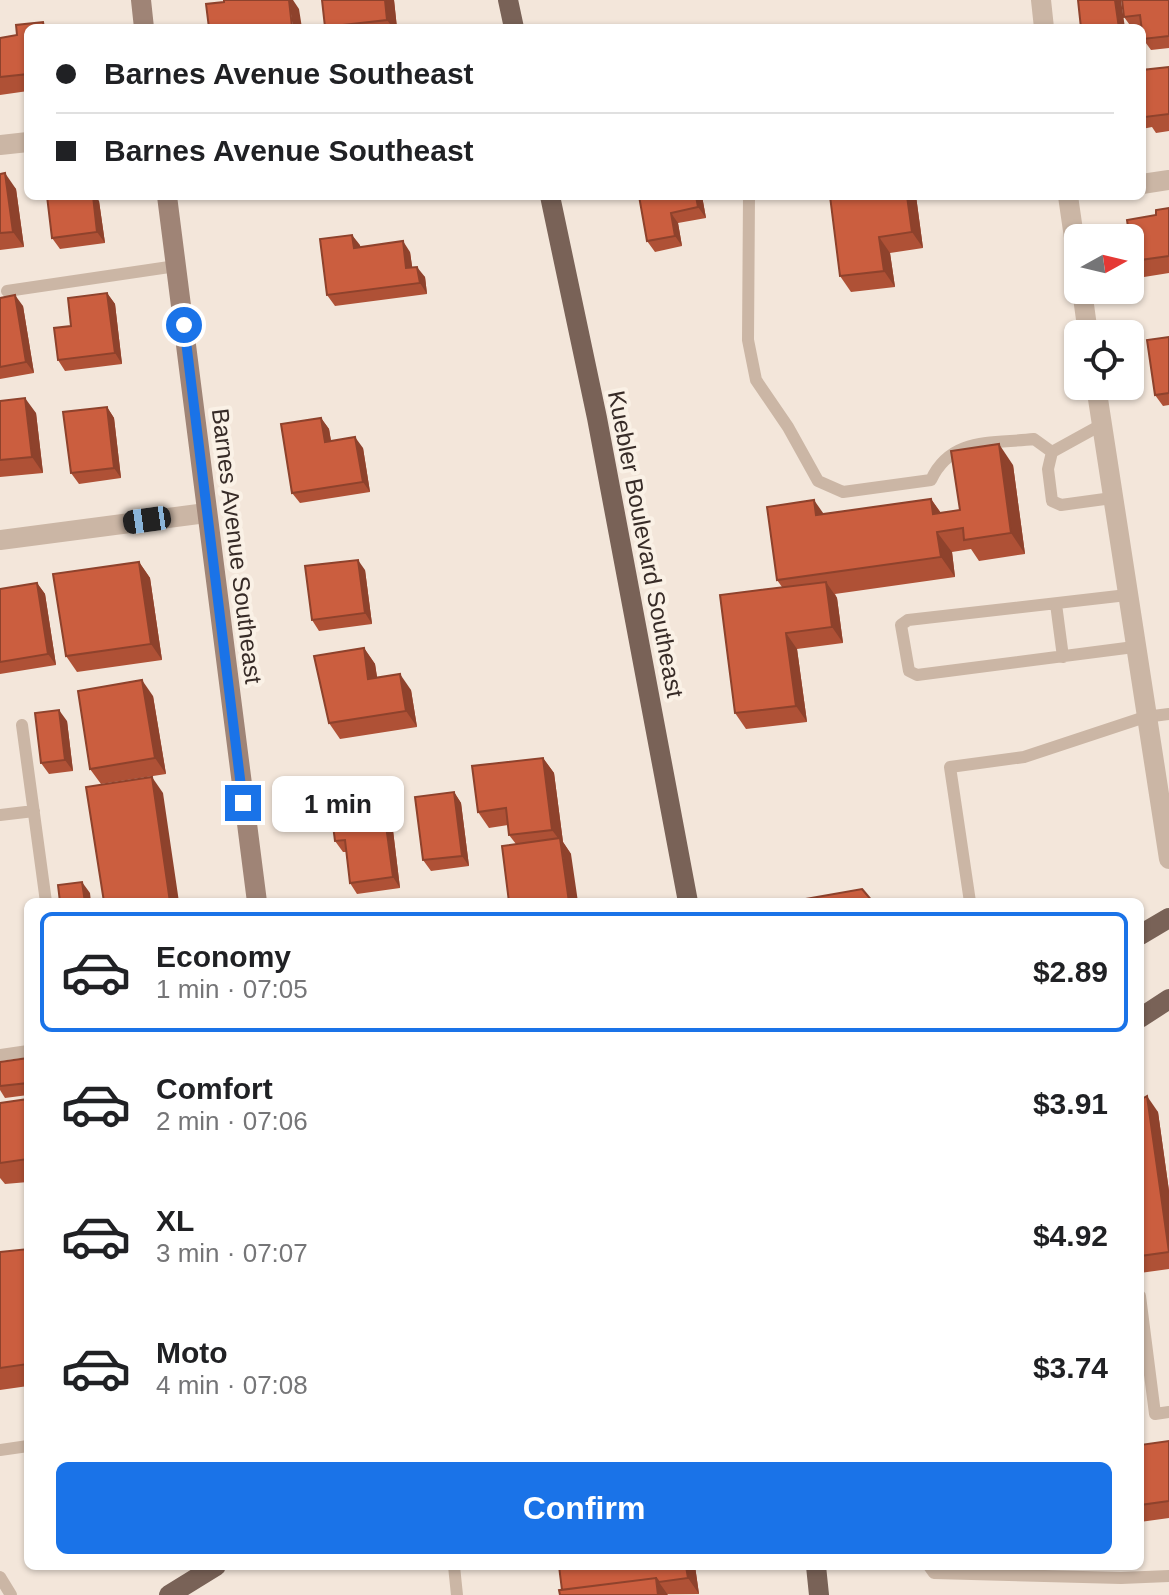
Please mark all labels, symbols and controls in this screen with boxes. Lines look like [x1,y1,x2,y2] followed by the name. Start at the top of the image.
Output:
[104,57,474,90] text: Barnes Avenue Southeast
[104,134,474,167] text: Barnes Avenue Southeast
[1064,224,1144,304] north arrow
[1064,224,1144,400] map controls
[166,307,202,343] route start
[1064,320,1144,400] button: locate
[603,388,689,700] street label: Kuebler Boulevard Southeast
[207,407,267,685] street label: Barnes Avenue Southeast
[122,505,172,535] car
[271,775,403,831] callout: 1 min
[225,785,261,821] route end
[304,789,372,819] text: 1 min
[60,936,132,1008] icon: car
[156,940,291,973] text: Economy
[1033,955,1108,988] text: $2.89
[156,974,308,1004] text: 1 min · 07:05
[60,1068,132,1140] icon: car
[156,1072,273,1105] text: Comfort
[1033,1087,1108,1120] text: $3.91
[156,1106,308,1136] text: 2 min · 07:06
[60,1200,132,1272] icon: car
[156,1204,194,1237] text: XL
[1033,1219,1108,1252] text: $4.92
[156,1238,308,1268] text: 3 min · 07:07
[60,1332,132,1404] icon: car
[156,1336,228,1369] text: Moto
[1033,1351,1108,1384] text: $3.74
[156,1370,308,1400] text: 4 min · 07:08
[56,1462,1112,1554] button: Confirm

